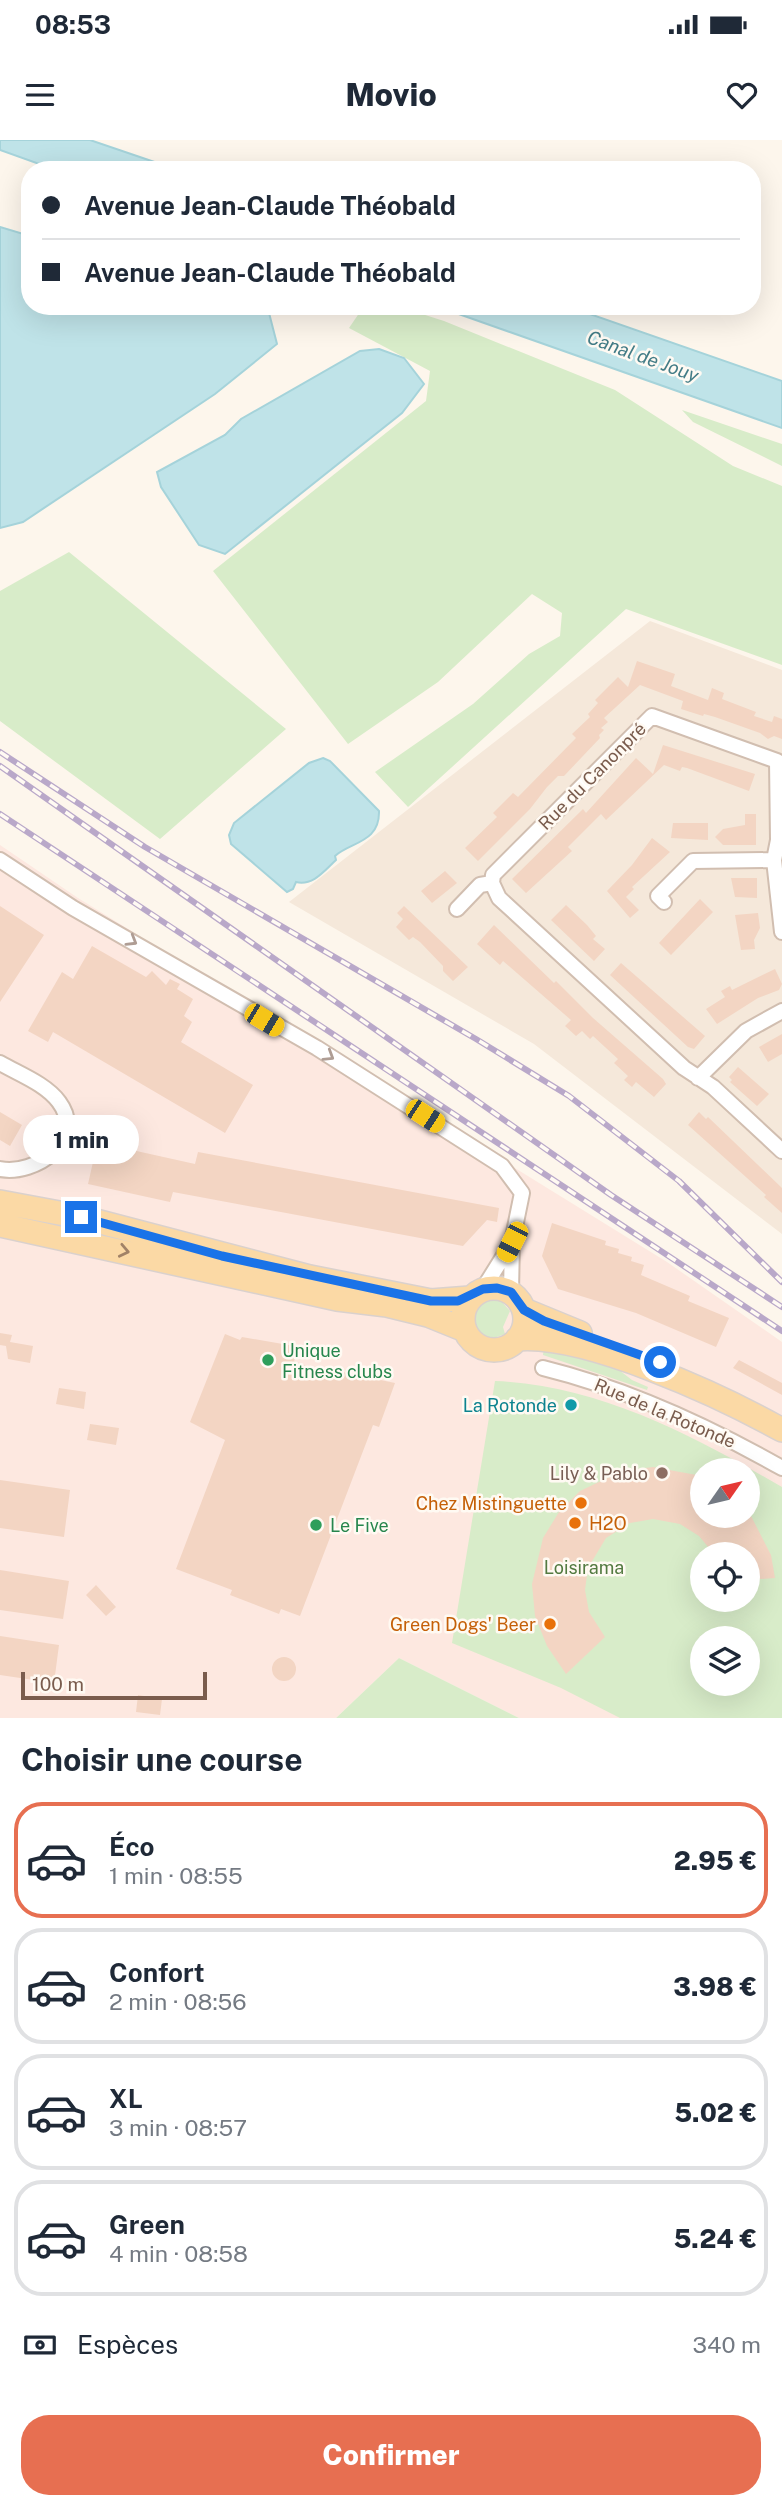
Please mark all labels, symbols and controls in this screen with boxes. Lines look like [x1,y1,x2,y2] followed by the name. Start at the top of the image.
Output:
[35,9,111,40] text: 08:53
[21,76,59,114] icon: menu
[345,76,437,113] text: Movio
[723,76,761,114] icon: heart
[84,190,456,221] text: Avenue Jean-Claude Théobald
[84,257,456,288] text: Avenue Jean-Claude Théobald
[584,326,702,386] water label: Canal de Jouy
[534,718,650,834] street label: Rue du Canonpré
[125,933,138,946] one-way arrow
[241,1000,288,1040] car
[321,1047,334,1060] one-way arrow
[402,1096,449,1136] car
[23,1116,139,1164] callout: 1 min
[53,1126,109,1153] text: 1 min
[65,1201,97,1233] route end
[494,1219,531,1265] car
[118,1243,130,1258] one-way arrow
[282,1340,392,1382] place label: Unique Fitness clubs
[644,1346,676,1378] route start
[260,1352,276,1368] marker: Unique Fitness clubs
[591,1374,739,1452] street label: Rue de la Rotonde
[463,1395,557,1416] place label: La Rotonde
[563,1397,579,1413] marker: La Rotonde
[690,1458,760,1528] north arrow
[690,1458,760,1696] map controls
[550,1463,648,1484] place label: Lily & Pablo
[654,1465,670,1481] marker: Lily & Pablo
[416,1493,567,1514] place label: Chez Mistinguette
[573,1495,589,1511] marker: Chez Mistinguette
[589,1513,627,1534] place label: H2O
[330,1515,389,1536] place label: Le Five
[567,1515,583,1531] marker: H2O
[308,1517,324,1533] marker: Le Five
[690,1542,760,1612] button: locate
[544,1557,624,1578] park label: Loisirama
[390,1614,536,1635] place label: Green Dogs' Beer
[542,1616,558,1632] marker: Green Dogs' Beer
[690,1626,760,1696] button: layers
[21,1669,206,1701] scale bar
[32,1673,84,1695] text: 100 m
[21,1741,303,1778] text: Choisir une course
[25,1829,88,1892] icon: car
[109,1831,155,1862] text: Éco
[674,1845,757,1876] text: 2.95 €
[109,1862,243,1889] text: 1 min · 08:55
[25,1955,88,2018] icon: car
[109,1957,205,1988] text: Confort
[673,1971,757,2002] text: 3.98 €
[109,1988,247,2015] text: 2 min · 08:56
[25,2081,88,2144] icon: car
[109,2083,143,2114] text: XL
[674,2097,757,2128] text: 5.02 €
[109,2114,247,2141] text: 3 min · 08:57
[25,2207,88,2270] icon: car
[109,2209,185,2240] text: Green
[673,2223,757,2254] text: 5.24 €
[109,2240,248,2267] text: 4 min · 08:58
[21,2326,59,2364] icon: cash
[77,2329,178,2360] text: Espèces
[693,2331,761,2358] text: 340 m
[21,2415,761,2495] button: Confirmer

